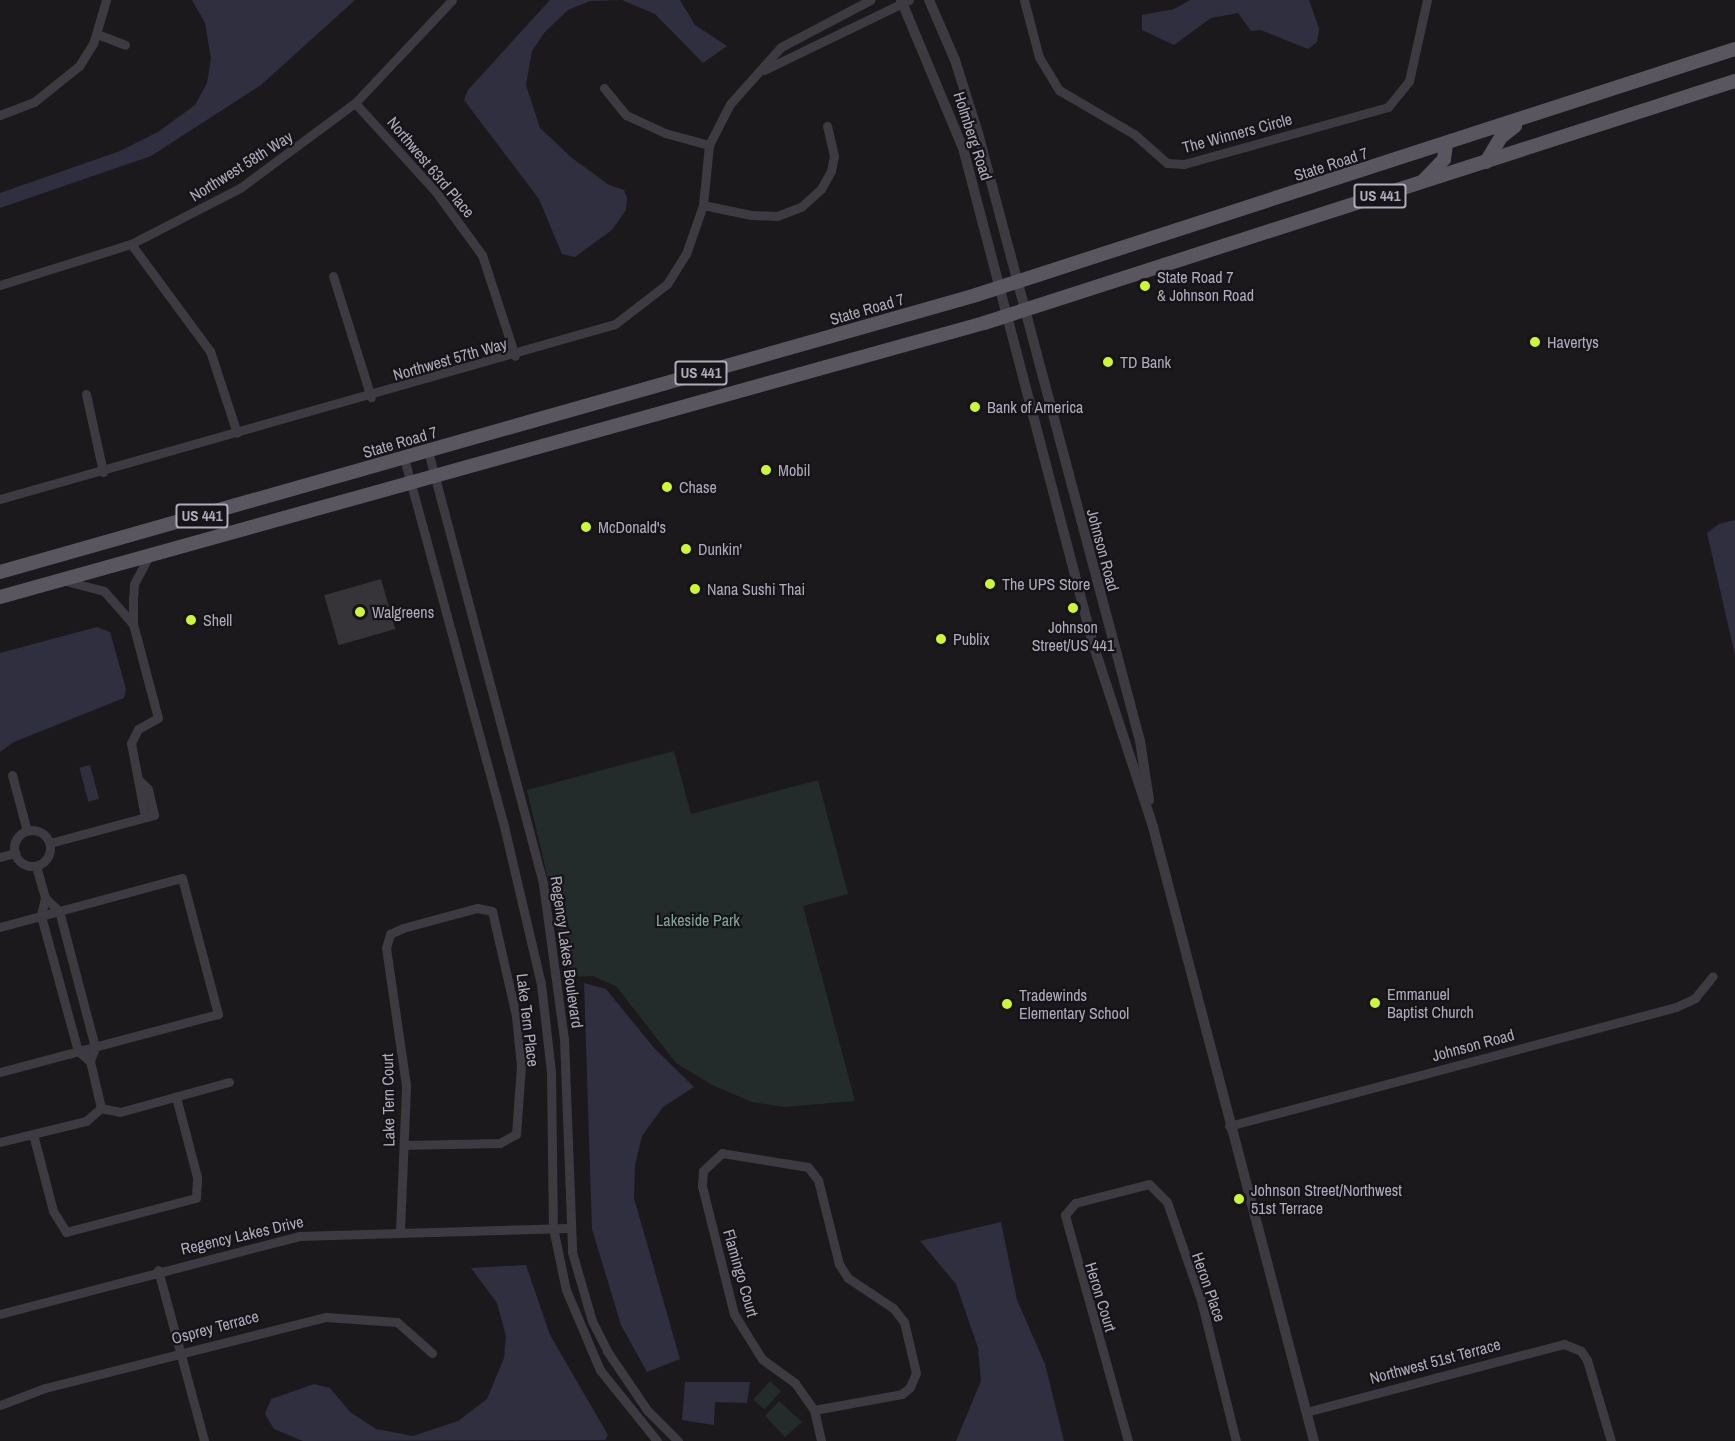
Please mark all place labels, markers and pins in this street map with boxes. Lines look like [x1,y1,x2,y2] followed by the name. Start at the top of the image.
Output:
[1157,267,1254,305] place label: State Road 7 & Johnson Road
[1138,279,1152,293] marker: State Road 7 & Johnson Road
[1547,332,1599,352] place label: Havertys
[1528,335,1542,349] marker: Havertys
[1120,352,1171,372] place label: TD Bank
[1101,355,1115,369] marker: TD Bank
[987,397,1084,417] place label: Bank of America
[968,400,982,414] marker: Bank of America
[778,460,810,480] place label: Mobil
[759,463,773,477] marker: Mobil
[679,477,717,497] place label: Chase
[660,480,674,494] marker: Chase
[598,517,666,537] place label: McDonald's
[579,520,593,534] marker: McDonald's
[698,539,742,559] place label: Dunkin'
[679,542,693,556] marker: Dunkin'
[1002,574,1090,594] place label: The UPS Store
[983,577,997,591] marker: The UPS Store
[707,579,805,599] place label: Nana Sushi Thai
[688,582,702,596] marker: Nana Sushi Thai
[1066,601,1080,615] marker: Johnson Street/US 441
[372,602,434,622] place label: Walgreens
[353,605,367,619] marker: Walgreens
[203,610,232,630] place label: Shell
[184,613,198,627] marker: Shell
[1032,617,1114,655] place label: Johnson Street/US 441
[953,629,989,649] place label: Publix
[934,632,948,646] marker: Publix
[1387,984,1474,1022] place label: Emmanuel Baptist Church
[1019,985,1129,1023] place label: Tradewinds Elementary School
[1368,996,1382,1010] marker: Emmanuel Baptist Church
[1000,997,1014,1011] marker: Tradewinds Elementary School
[1251,1180,1402,1218] place label: Johnson Street/Northwest 51st Terrace
[1232,1192,1246,1206] marker: Johnson Street/Northwest 51st Terrace

